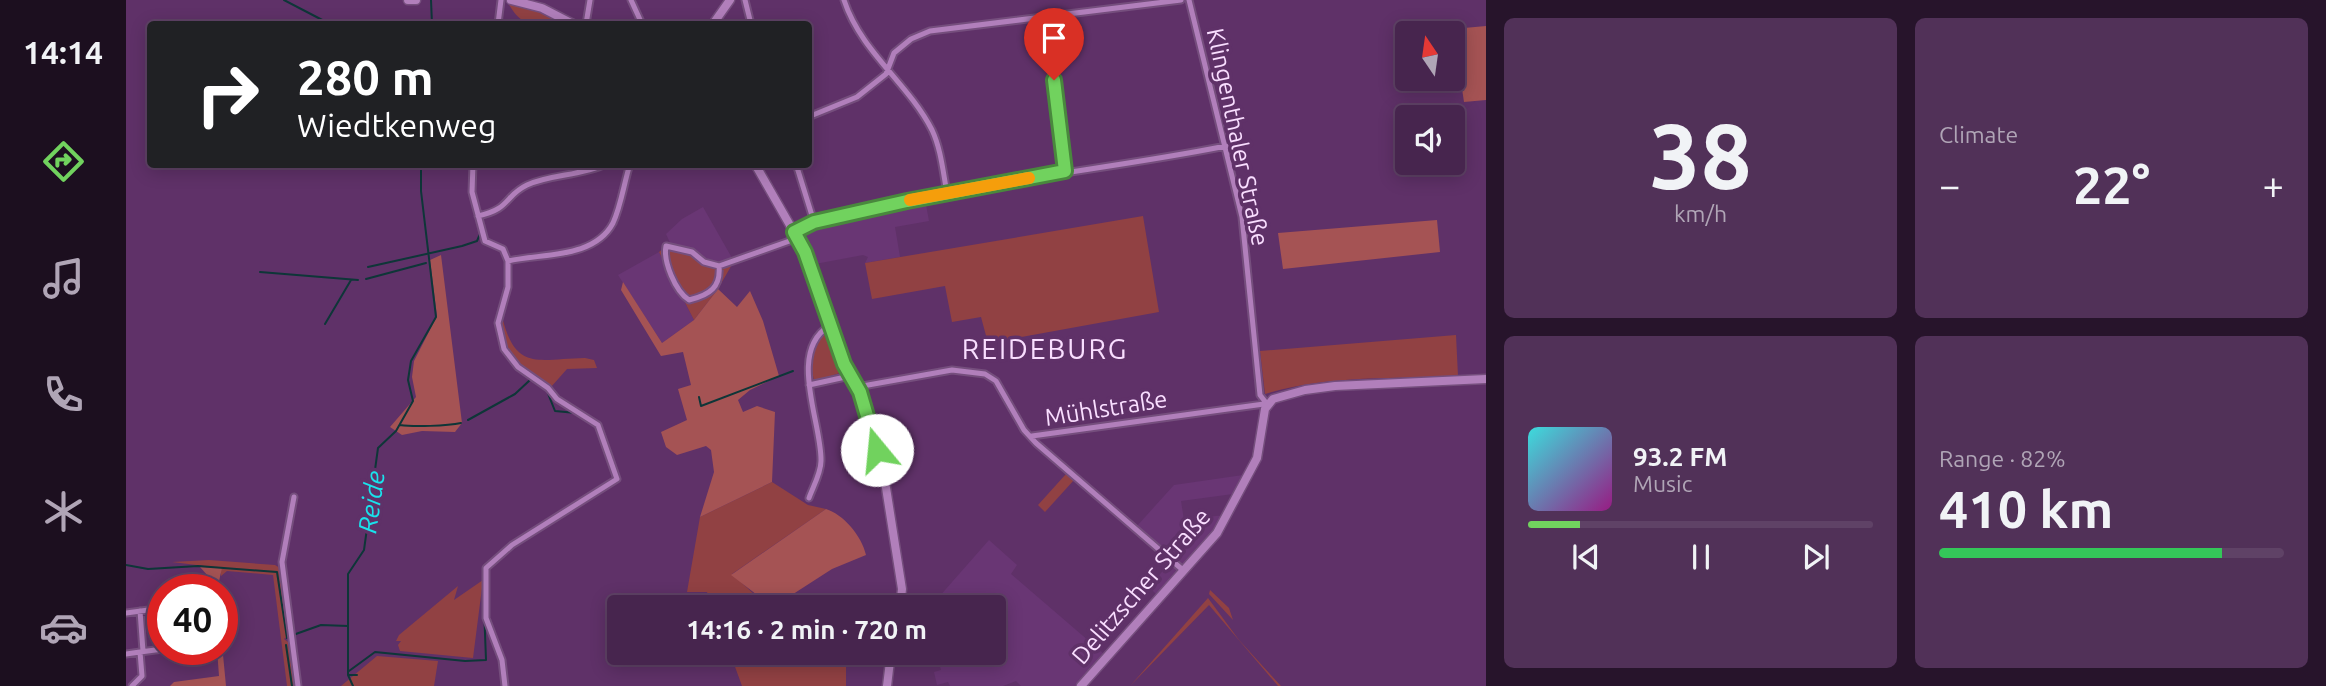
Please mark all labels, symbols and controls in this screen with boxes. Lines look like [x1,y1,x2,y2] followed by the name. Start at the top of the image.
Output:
[1024,8,1084,80] pin
[1035,19,1073,57] icon: arrive
[1395,21,1465,91] north arrow
[1395,21,1465,175] map controls
[1202,26,1274,248] street label: Klingenthaler Straße
[23,34,103,70] text: 14:14
[182,49,273,140] icon: right
[297,49,434,104] text: 280 m
[1649,104,1752,206] text: 38
[1395,105,1465,175] button: sound
[297,107,496,143] text: Wiedtkenweg
[1939,122,2018,147] text: Climate
[39,137,88,186] icon: directions
[2073,156,2150,214] text: 22°
[1939,164,1960,206] text: −
[2263,164,2284,206] text: +
[1674,201,1727,226] text: km/h
[39,254,88,303] icon: music
[962,333,1128,364] district label: REIDEBURG
[39,370,88,419] icon: phone
[1043,385,1169,431] street label: Mühlstraße
[840,413,914,487] position arrow
[1633,442,1727,471] text: 93.2 FM
[1939,446,2066,471] text: Range · 82%
[352,469,390,535] water label: Reide
[1633,471,1692,496] text: Music
[1939,480,2113,538] text: 410 km
[39,487,88,536] icon: climate
[1066,503,1216,669] street label: Delitzscher Straße
[1567,538,1605,576] icon: previous
[1682,538,1720,576] icon: pause
[1797,538,1835,576] icon: next
[147,574,238,665] speed limit sign: 40
[39,603,88,652] icon: car
[686,615,927,644] text: 14:16 · 2 min · 720 m

